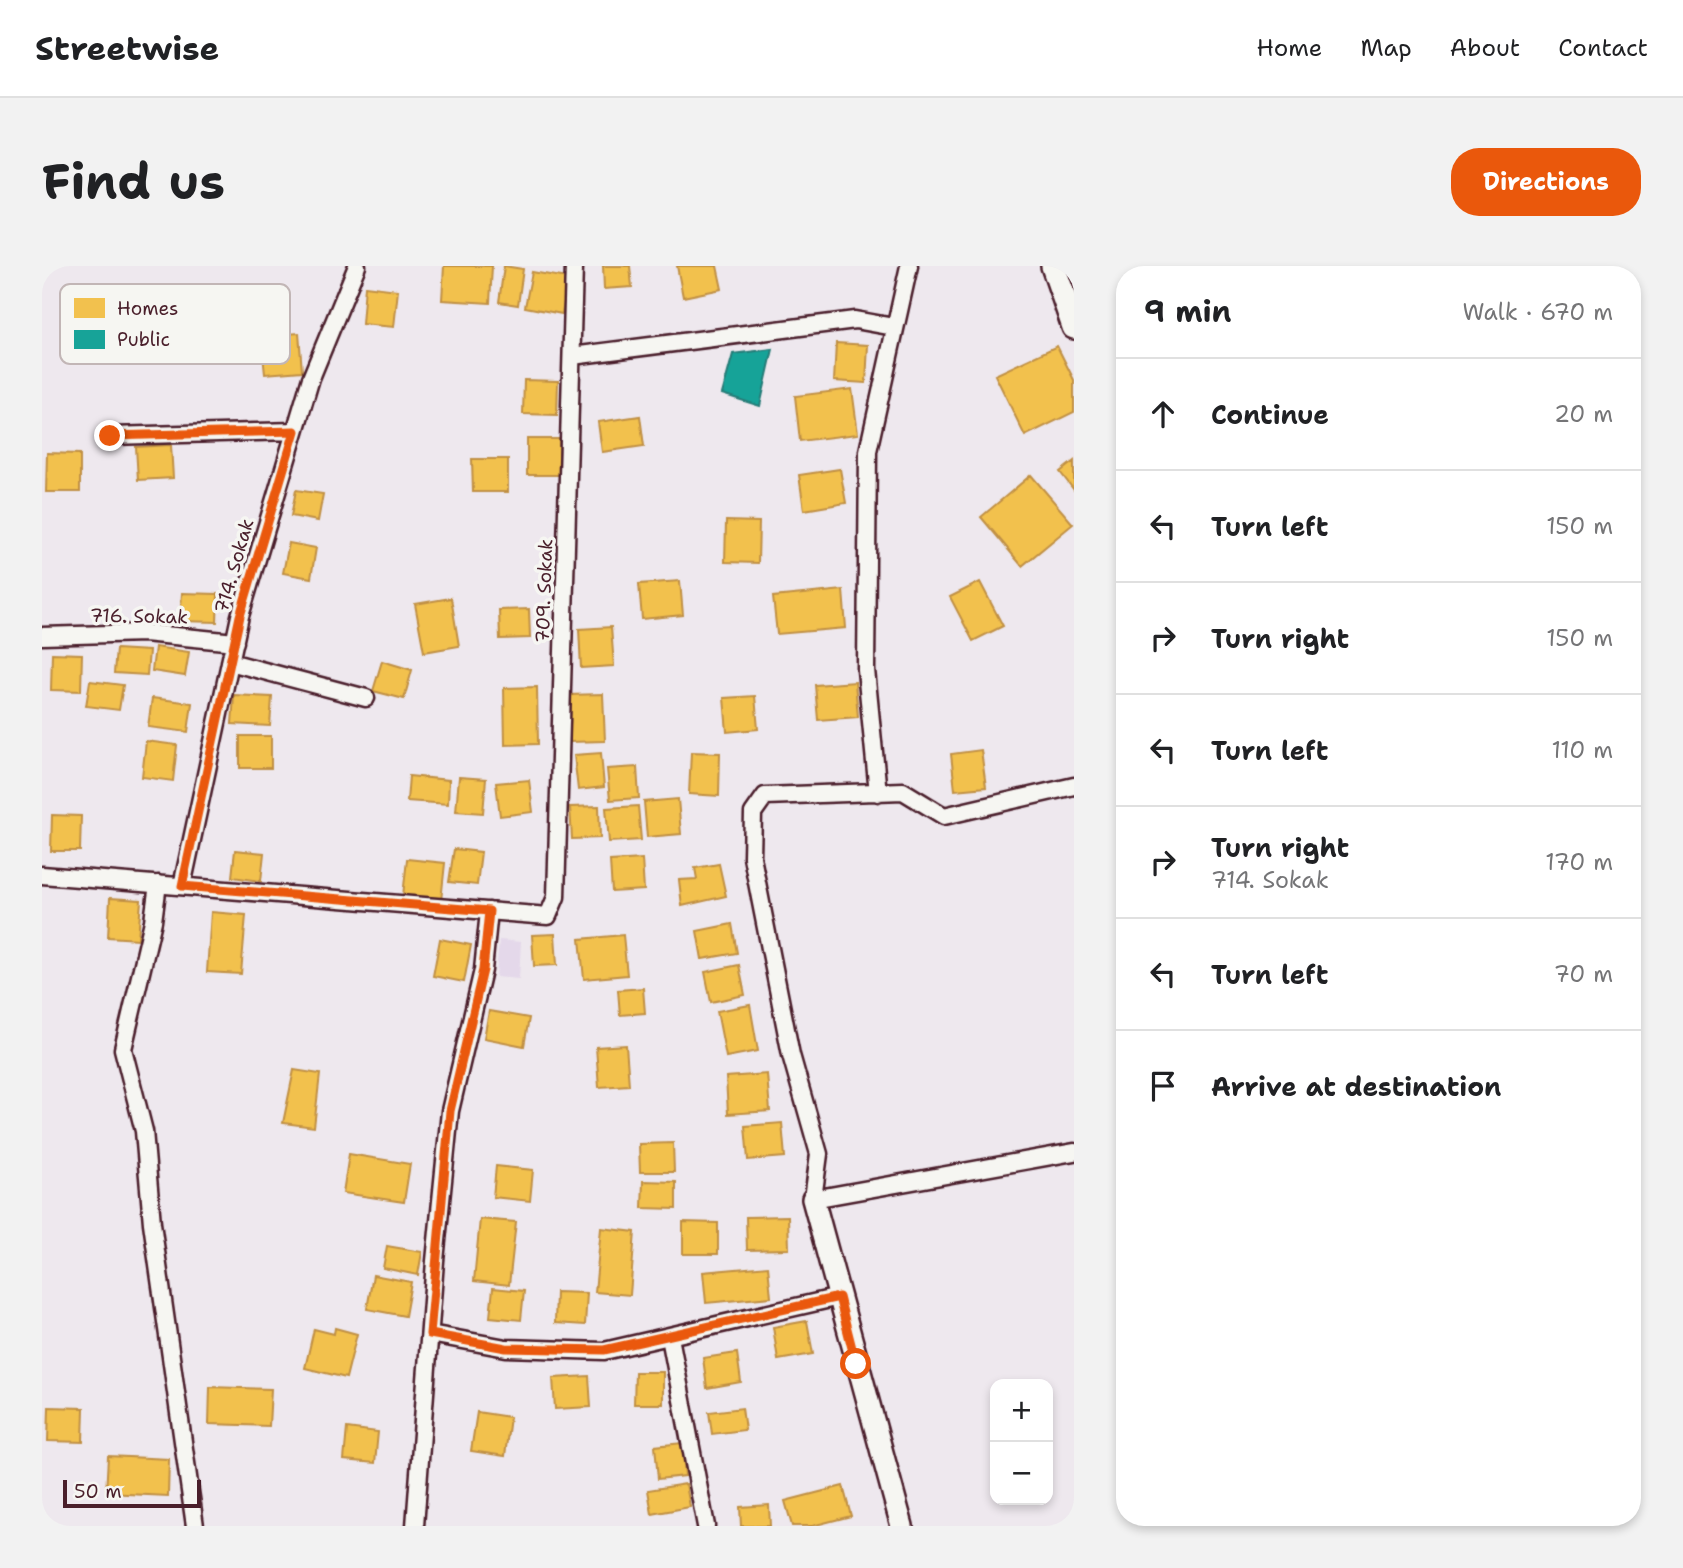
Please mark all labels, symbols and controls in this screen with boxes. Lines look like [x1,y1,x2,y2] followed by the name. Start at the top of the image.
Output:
[35,26,219,71] text: Streetwise
[1256,32,1322,64] text: Home
[1360,32,1412,64] text: Map
[1450,32,1520,64] text: About
[1558,32,1648,64] text: Contact
[1451,148,1641,216] button: Directions
[42,149,225,215] text: Find us
[60,284,290,364] legend
[1144,291,1231,332] text: 9 min
[117,296,178,321] text: Homes
[1462,297,1613,327] text: Walk · 670 m
[117,327,170,352] text: Public
[1144,395,1182,433] icon: ahead
[1211,397,1329,432] text: Continue
[1554,399,1613,429] text: 20 m
[94,420,125,451] route end
[1144,507,1182,545] icon: left
[1211,509,1328,544] text: Turn left
[1546,511,1613,541] text: 150 m
[209,516,259,616] street label: 714. Sokak
[530,538,558,644] street label: 709. Sokak
[90,603,188,629] street label: 716. Sokak
[1144,619,1182,657] icon: right
[1211,621,1349,656] text: Turn right
[1546,623,1613,653] text: 150 m
[1144,731,1182,769] icon: left
[1211,733,1328,768] text: Turn left
[1551,735,1613,765] text: 110 m
[1211,830,1349,865] text: Turn right
[1144,843,1182,881] icon: right
[1545,847,1613,877] text: 170 m
[1211,865,1329,895] text: 714. Sokak
[1144,955,1182,993] icon: left
[1211,957,1328,992] text: Turn left
[1554,959,1613,989] text: 70 m
[1144,1067,1182,1105] icon: arrive
[1211,1069,1501,1104] text: Arrive at destination
[840,1348,871,1379] route start
[990,1379,1053,1505] map controls
[990,1379,1053,1442] button: +
[990,1442,1053,1505] button: −
[63,1477,201,1509] scale bar
[74,1479,122,1504] text: 50 m

